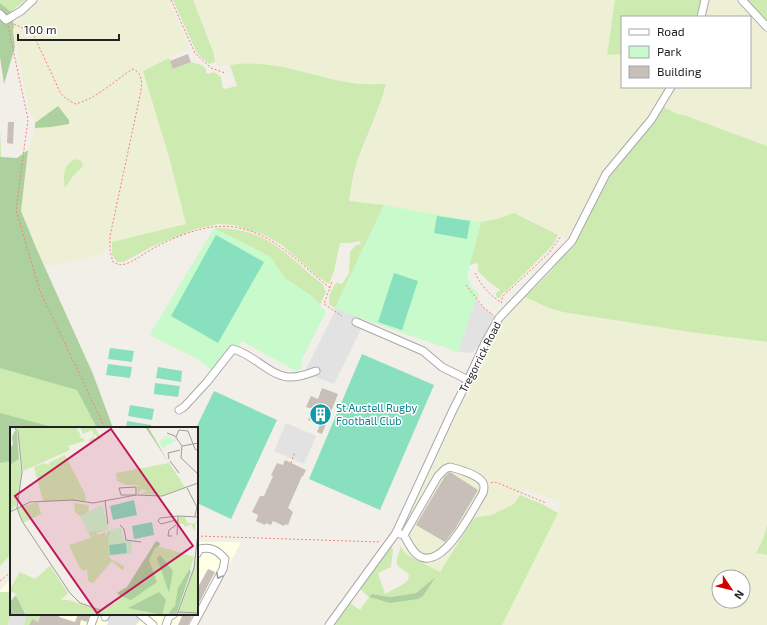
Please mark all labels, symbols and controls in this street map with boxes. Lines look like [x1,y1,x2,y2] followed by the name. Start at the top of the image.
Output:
[18,16,119,42] scale bar
[621,16,751,88] legend
[24,22,56,36] text: 100 m
[657,24,685,38] text: Road
[657,44,682,58] text: Park
[657,64,702,78] text: Building
[456,319,503,395] street label: Tregorrick Road
[307,401,333,427] building icon: St Austell Rugby Football Club
[336,401,417,427] place label: St Austell Rugby Football Club
[10,427,198,615] inset map
[711,569,751,609] north arrow
[217,572,224,579] one-way arrow
[732,588,747,602] text: N

